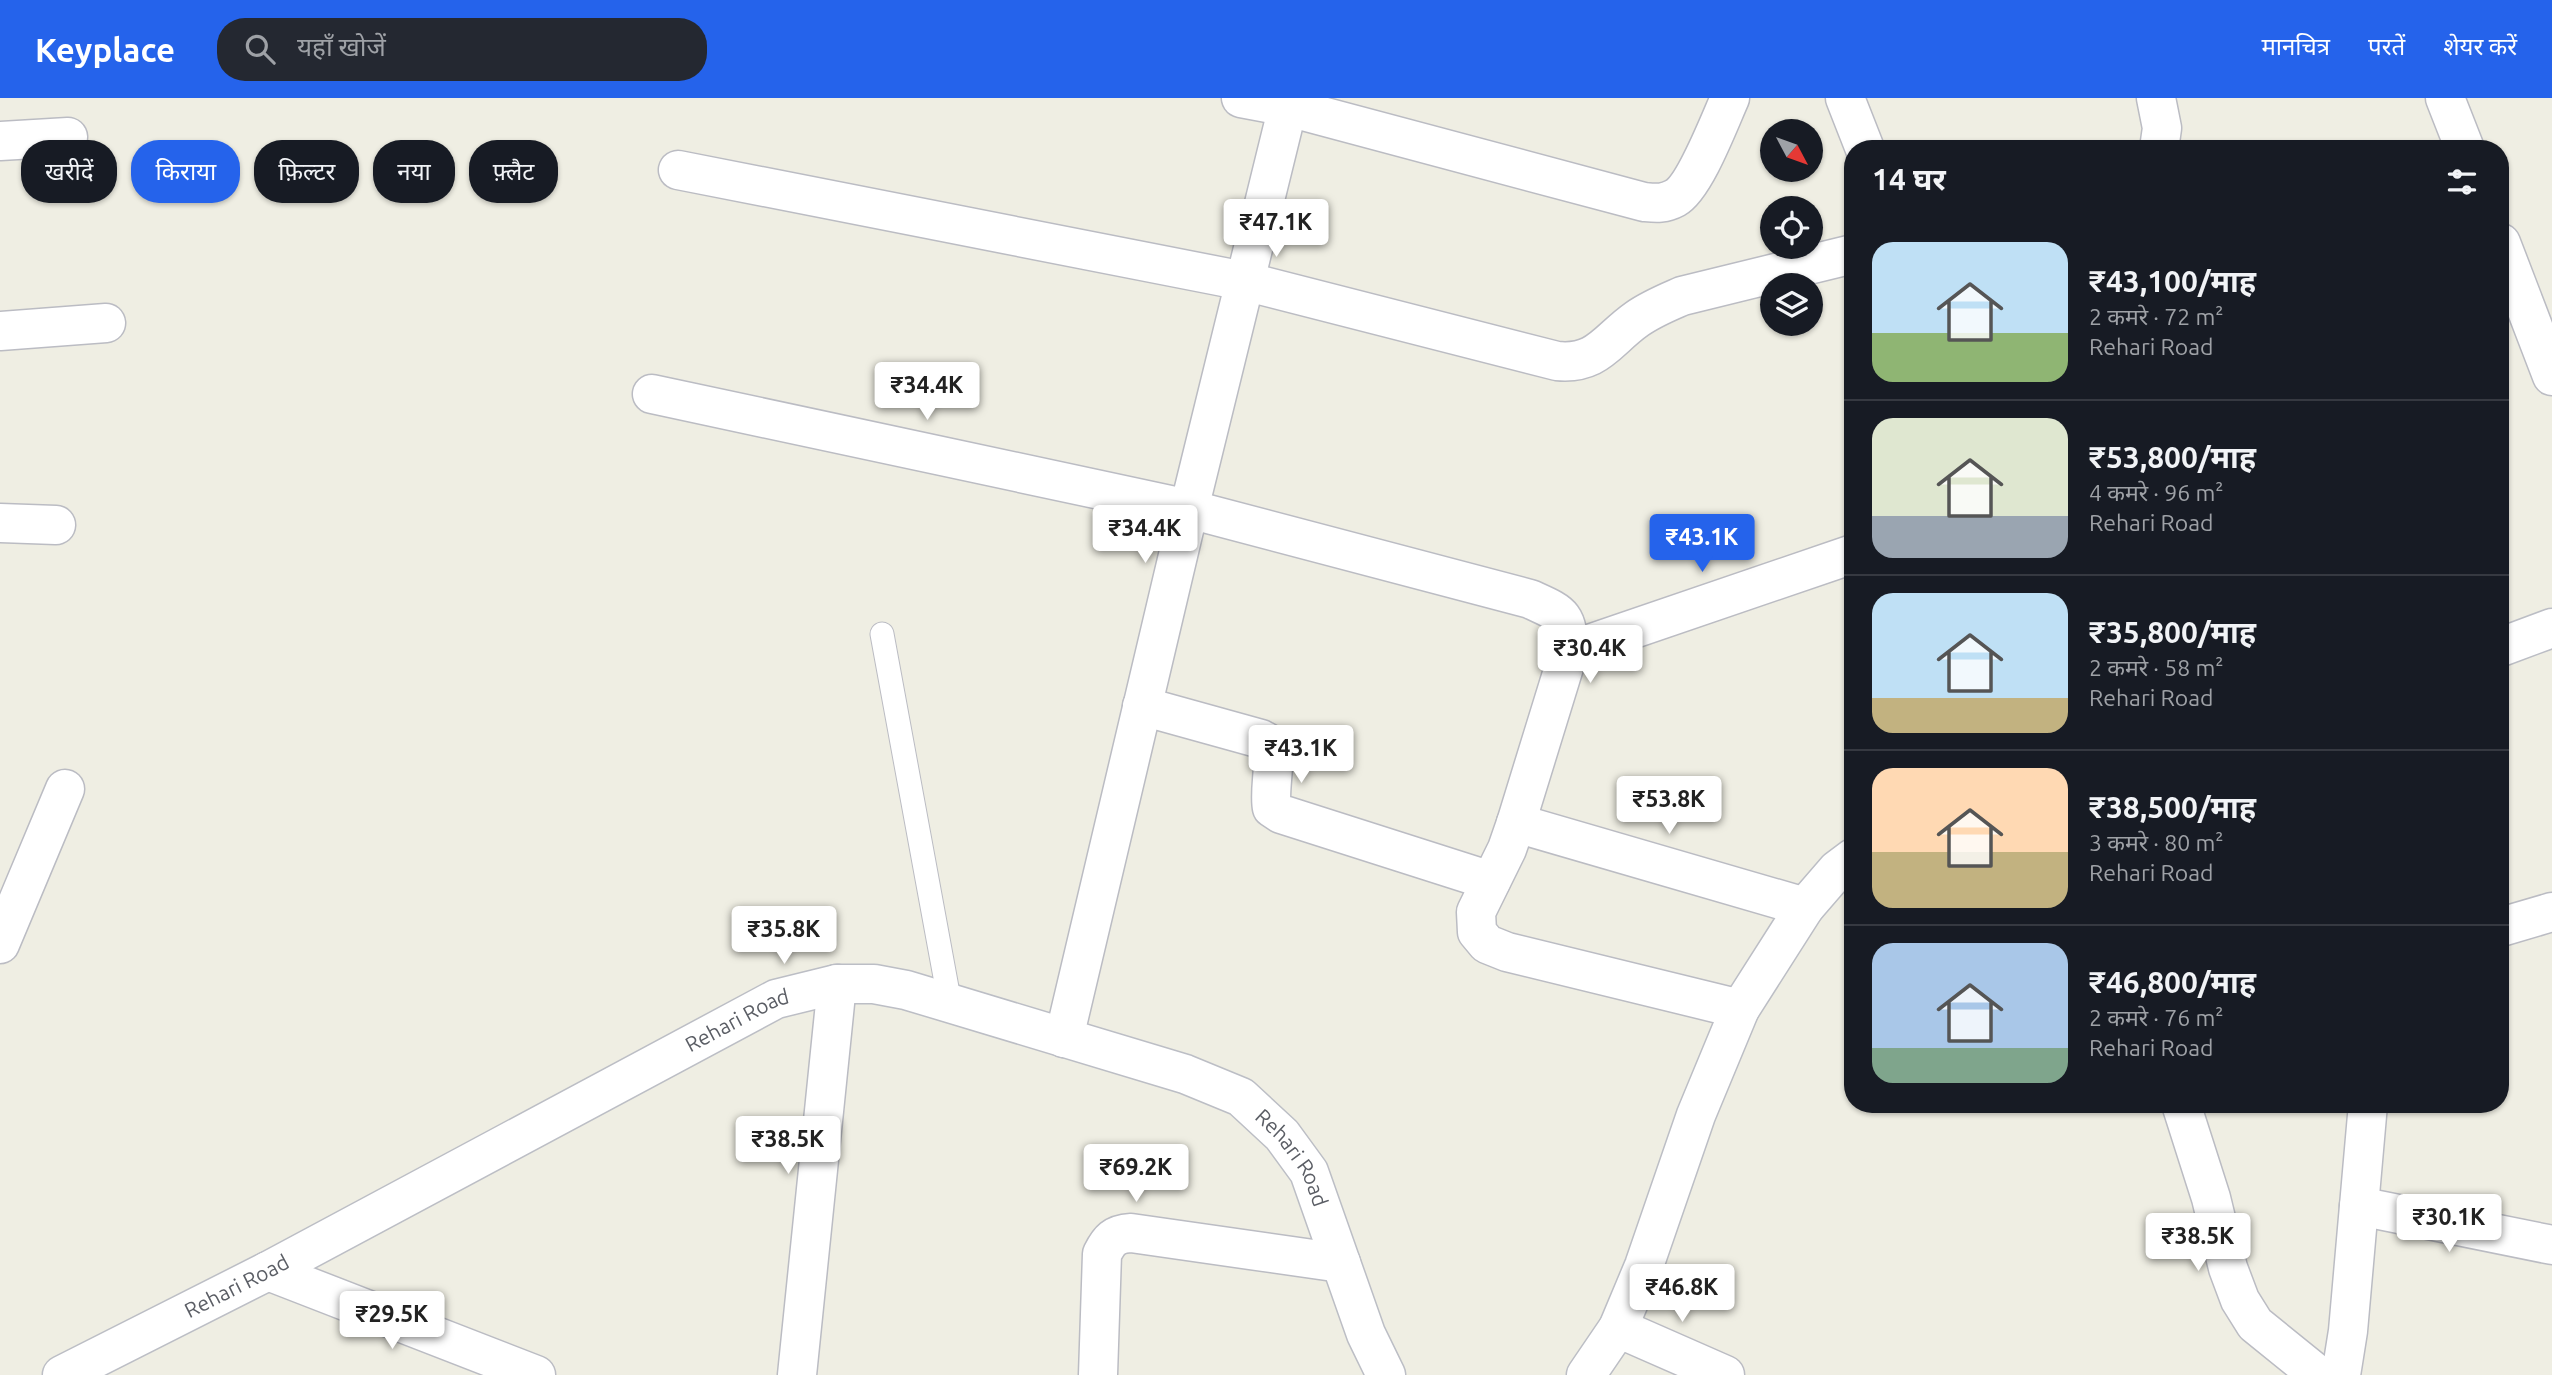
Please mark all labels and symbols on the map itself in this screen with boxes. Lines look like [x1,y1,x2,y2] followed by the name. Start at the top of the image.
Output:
[1760,119,1824,182] north arrow
[1219,200,1333,259] pin: ₹47.1K
[870,362,984,422] pin: ₹34.4K
[1088,505,1202,565] pin: ₹34.4K
[1645,514,1759,574] pin: ₹43.1K
[1533,626,1647,685] pin: ₹30.4K
[1244,726,1358,785] pin: ₹43.1K
[1612,776,1726,836] pin: ₹53.8K
[727,906,841,966] pin: ₹35.8K
[681,983,791,1056] street label: Rehari Road
[1251,1104,1333,1210] street label: Rehari Road
[731,1116,845,1176] pin: ₹38.5K
[1079,1144,1193,1204] pin: ₹69.2K
[2392,1194,2506,1254] pin: ₹30.1K
[2141,1214,2255,1273] pin: ₹38.5K
[180,1249,293,1322] street label: Rehari Road
[1625,1264,1739,1324] pin: ₹46.8K
[335,1292,449,1351] pin: ₹29.5K

